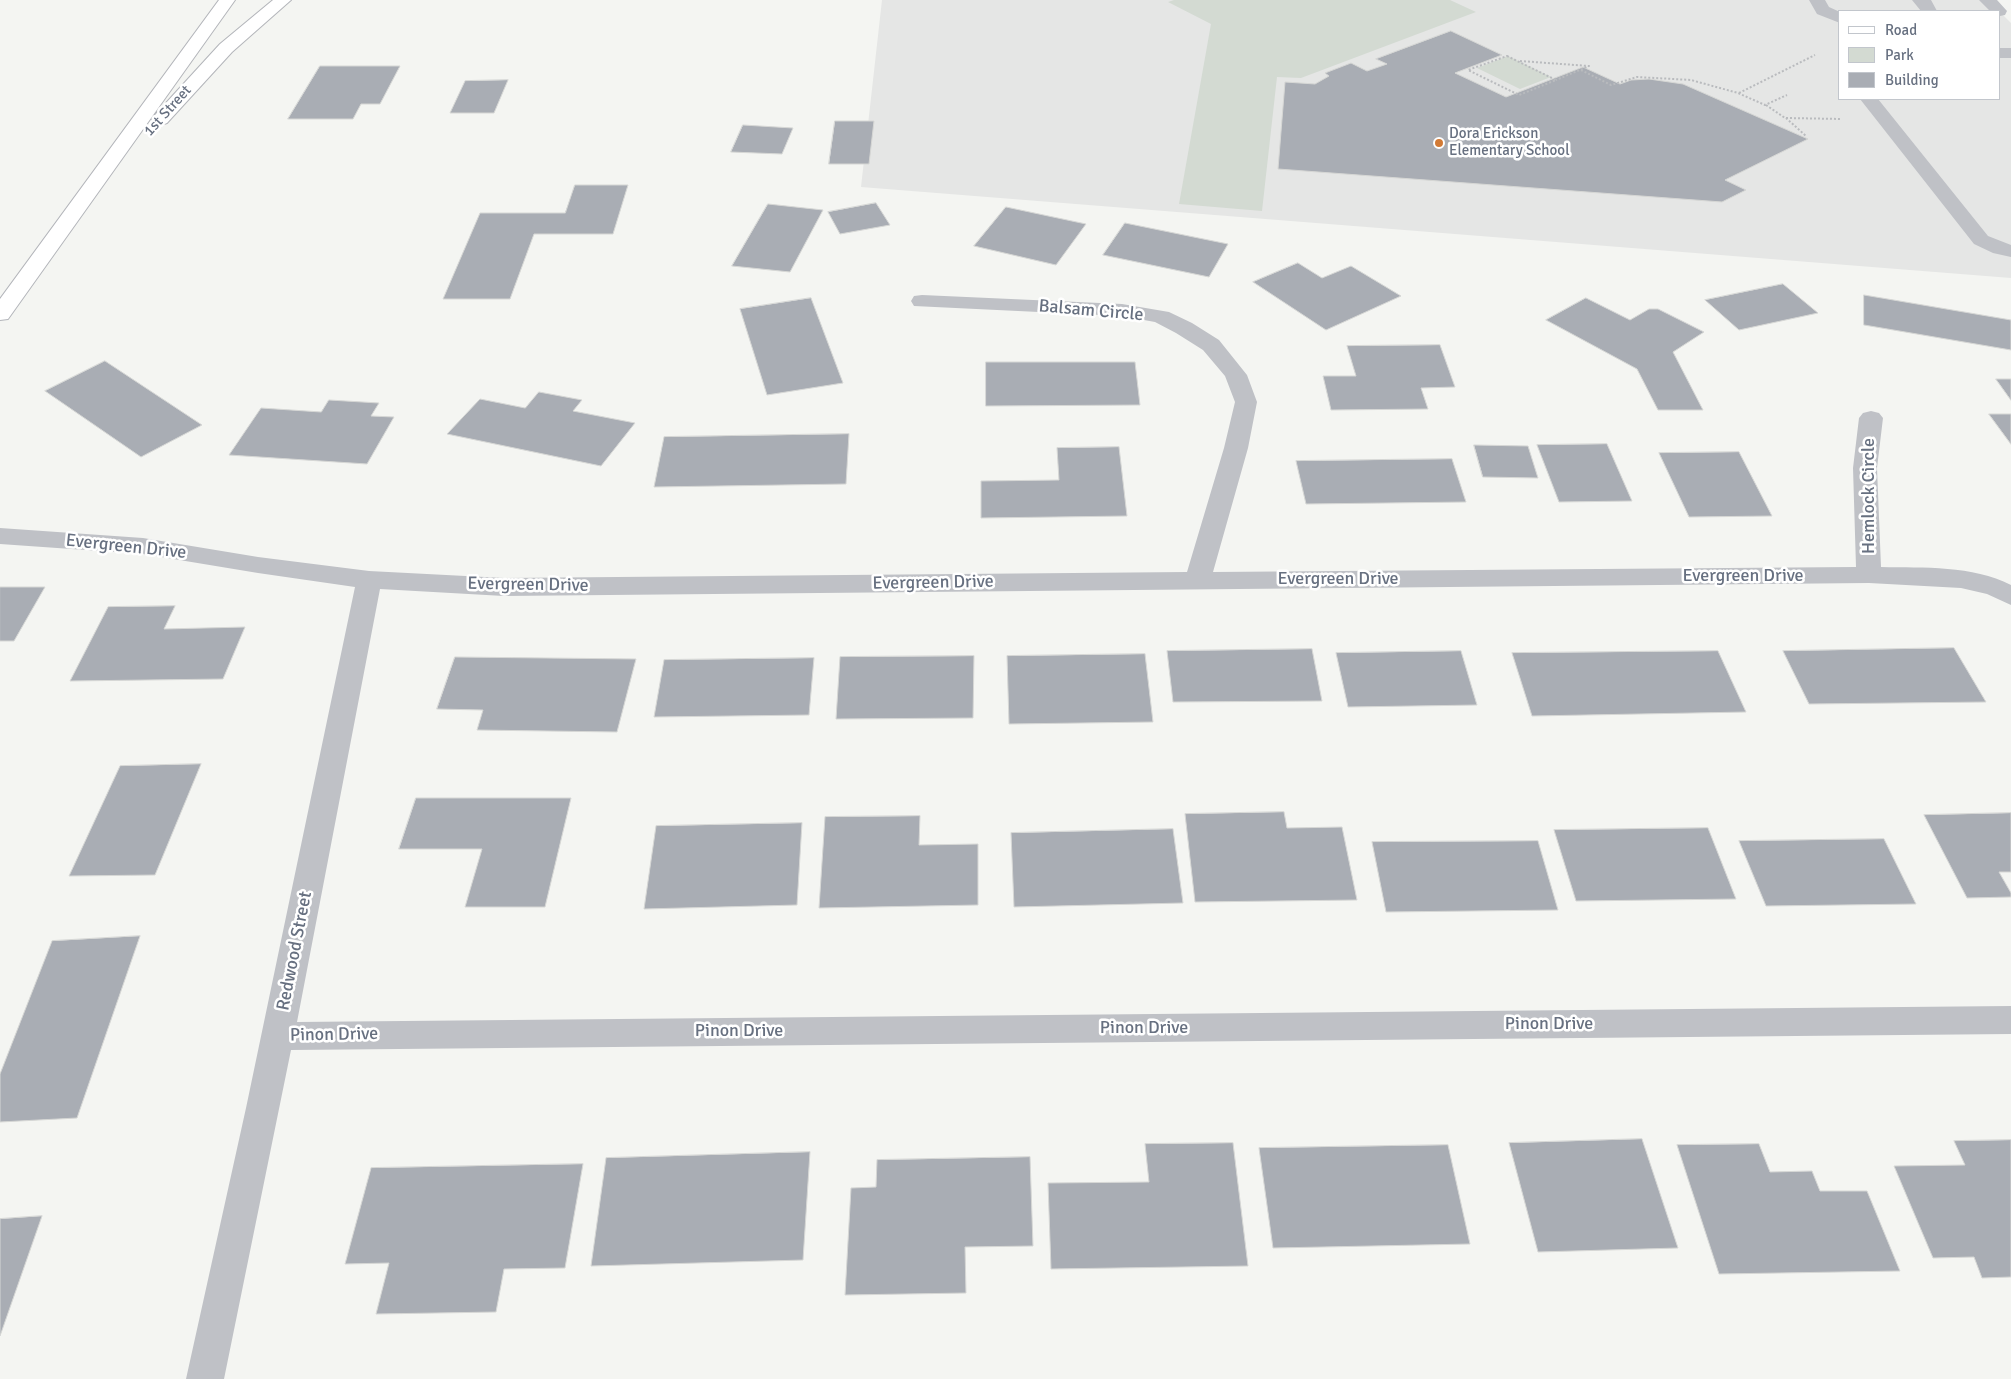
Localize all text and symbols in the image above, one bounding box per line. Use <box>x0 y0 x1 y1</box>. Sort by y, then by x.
legend <box>1838 10 2001 100</box>
text: Road <box>1885 21 1917 39</box>
text: Park <box>1885 46 1914 64</box>
text: Building <box>1885 71 1939 89</box>
street label: 1st Street <box>140 82 196 140</box>
place label: Dora Erickson Elementary School <box>1449 125 1570 160</box>
marker: Dora Erickson Elementary School <box>1433 137 1445 149</box>
street label: Balsam Circle <box>1038 296 1144 326</box>
street label: Hemlock Circle <box>1858 438 1880 554</box>
street label: Evergreen Drive <box>65 530 187 564</box>
street label: Evergreen Drive <box>1682 565 1804 587</box>
street label: Evergreen Drive <box>1277 568 1399 590</box>
street label: Evergreen Drive <box>872 571 994 595</box>
street label: Evergreen Drive <box>467 573 589 597</box>
street label: Redwood Street <box>273 890 317 1012</box>
street label: Pinon Drive <box>1505 1013 1593 1035</box>
street label: Pinon Drive <box>1100 1017 1188 1039</box>
street label: Pinon Drive <box>695 1020 783 1042</box>
street label: Pinon Drive <box>290 1023 378 1047</box>

